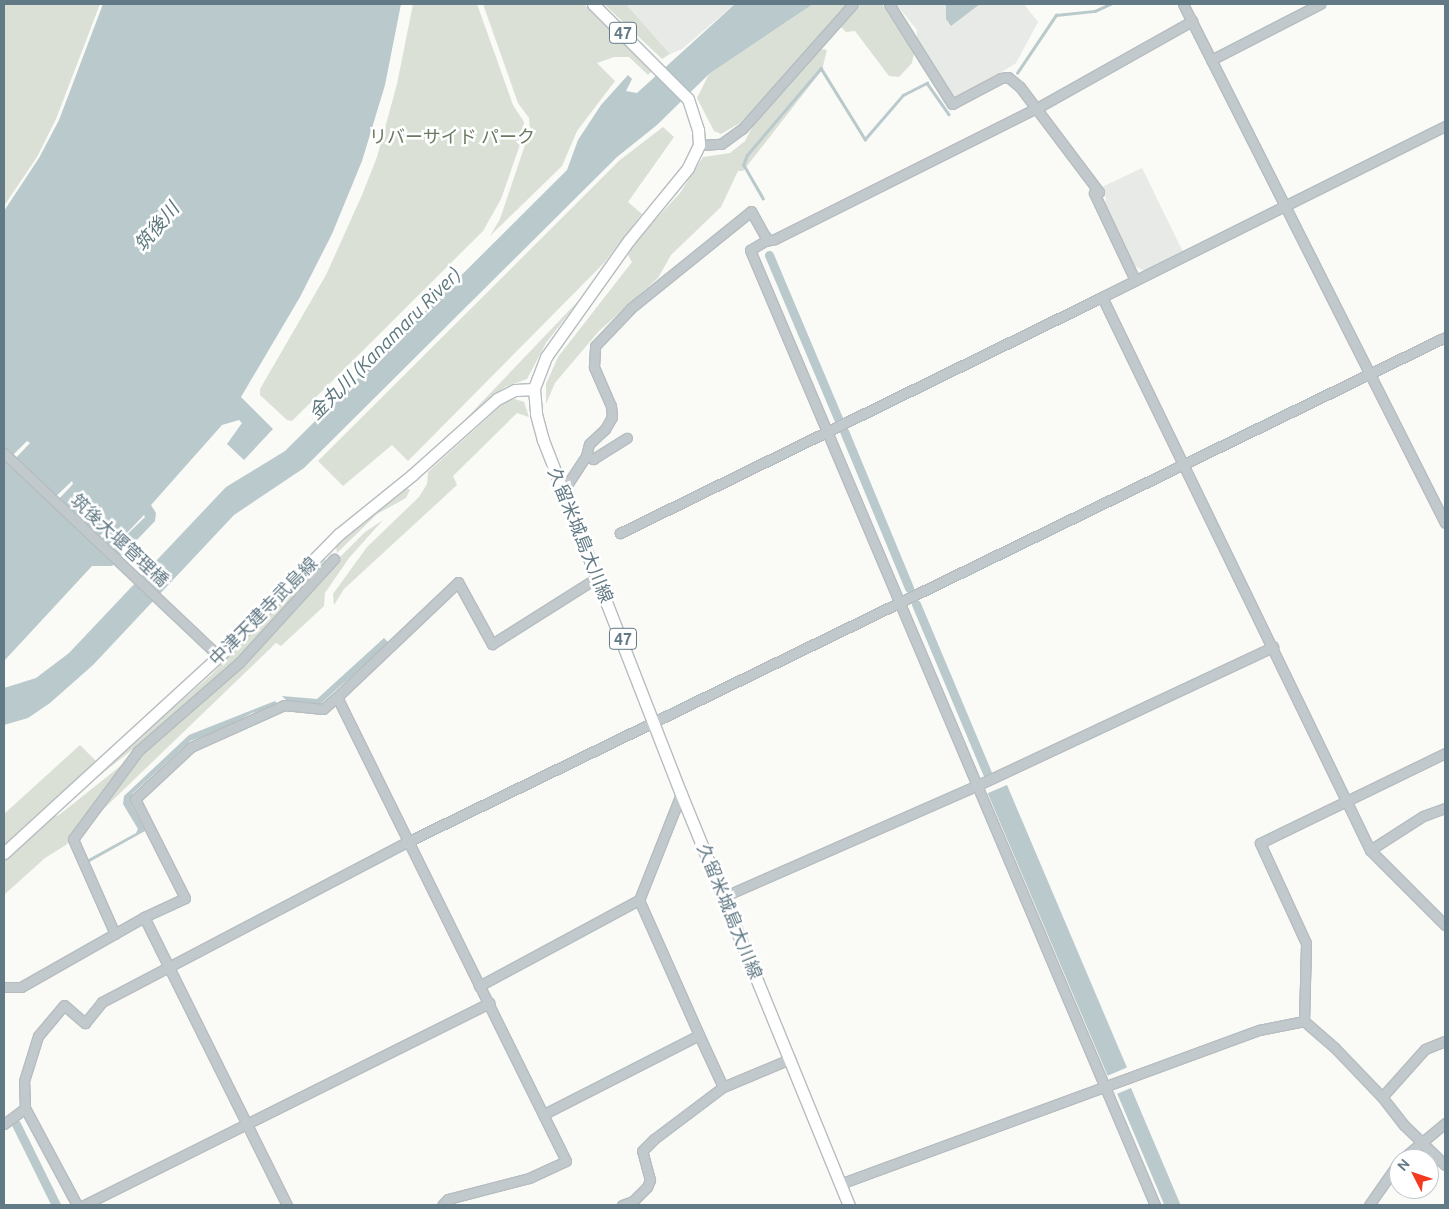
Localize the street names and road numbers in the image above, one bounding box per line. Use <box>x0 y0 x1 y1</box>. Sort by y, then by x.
road number: 47 <box>608 19 638 46</box>
street label: 久留米城島大川線 <box>544 464 618 606</box>
street label: 筑後大堰管理橋 <box>67 489 173 591</box>
street label: 中津天建寺武島線 <box>204 552 322 670</box>
road number: 47 <box>608 626 638 652</box>
street label: 久留米城島大川線 <box>693 840 767 982</box>

